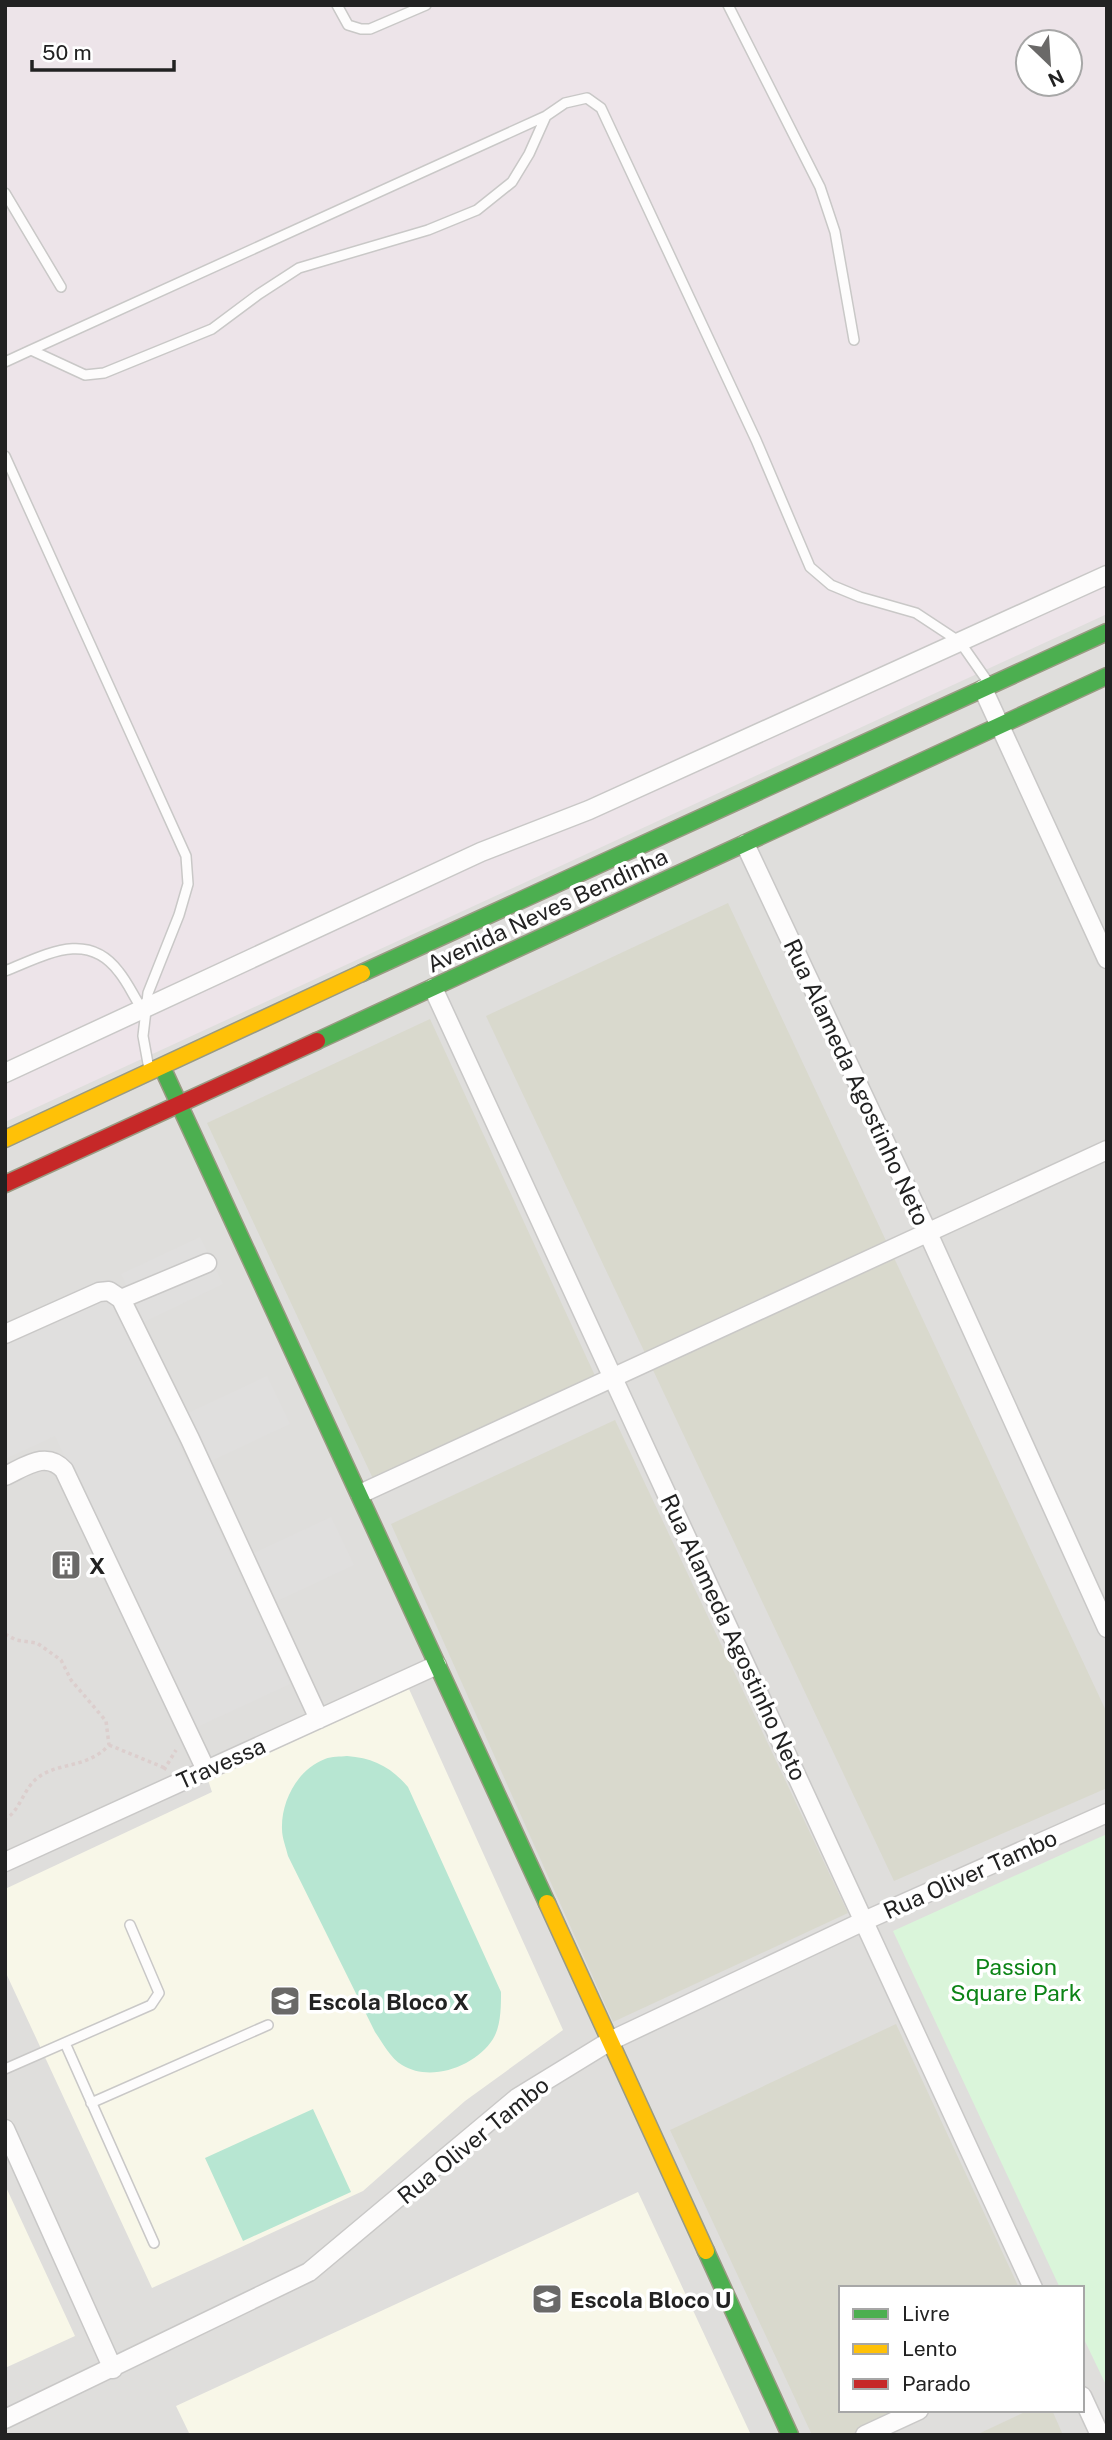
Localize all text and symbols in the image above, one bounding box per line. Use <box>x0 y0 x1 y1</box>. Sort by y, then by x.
scale bar <box>32 28 173 72</box>
north arrow <box>1014 28 1084 98</box>
text: 50 m <box>42 40 92 65</box>
text: N <box>1045 65 1068 92</box>
street label: Avenida Neves Bendinha <box>422 842 672 978</box>
street label: Rua Alameda Agostinho Neto <box>779 934 935 1230</box>
street label: Rua Alameda Agostinho Neto <box>656 1489 812 1785</box>
building icon: X <box>49 1548 83 1582</box>
place label: X <box>89 1552 106 1579</box>
street label: Travessa <box>173 1732 269 1794</box>
street label: Rua Oliver Tambo <box>879 1824 1061 1924</box>
park label: Passion Square Park <box>950 1953 1082 2006</box>
school or university icon: Escola Bloco X <box>268 1984 302 2018</box>
place label: Escola Bloco X <box>308 1988 469 2015</box>
street label: Rua Oliver Tambo <box>392 2071 554 2209</box>
school or university icon: Escola Bloco U <box>530 2282 564 2316</box>
place label: Escola Bloco U <box>570 2286 731 2313</box>
legend <box>839 2286 1084 2412</box>
text: Livre <box>902 2301 950 2326</box>
text: Lento <box>902 2336 957 2361</box>
text: Parado <box>902 2371 971 2396</box>

